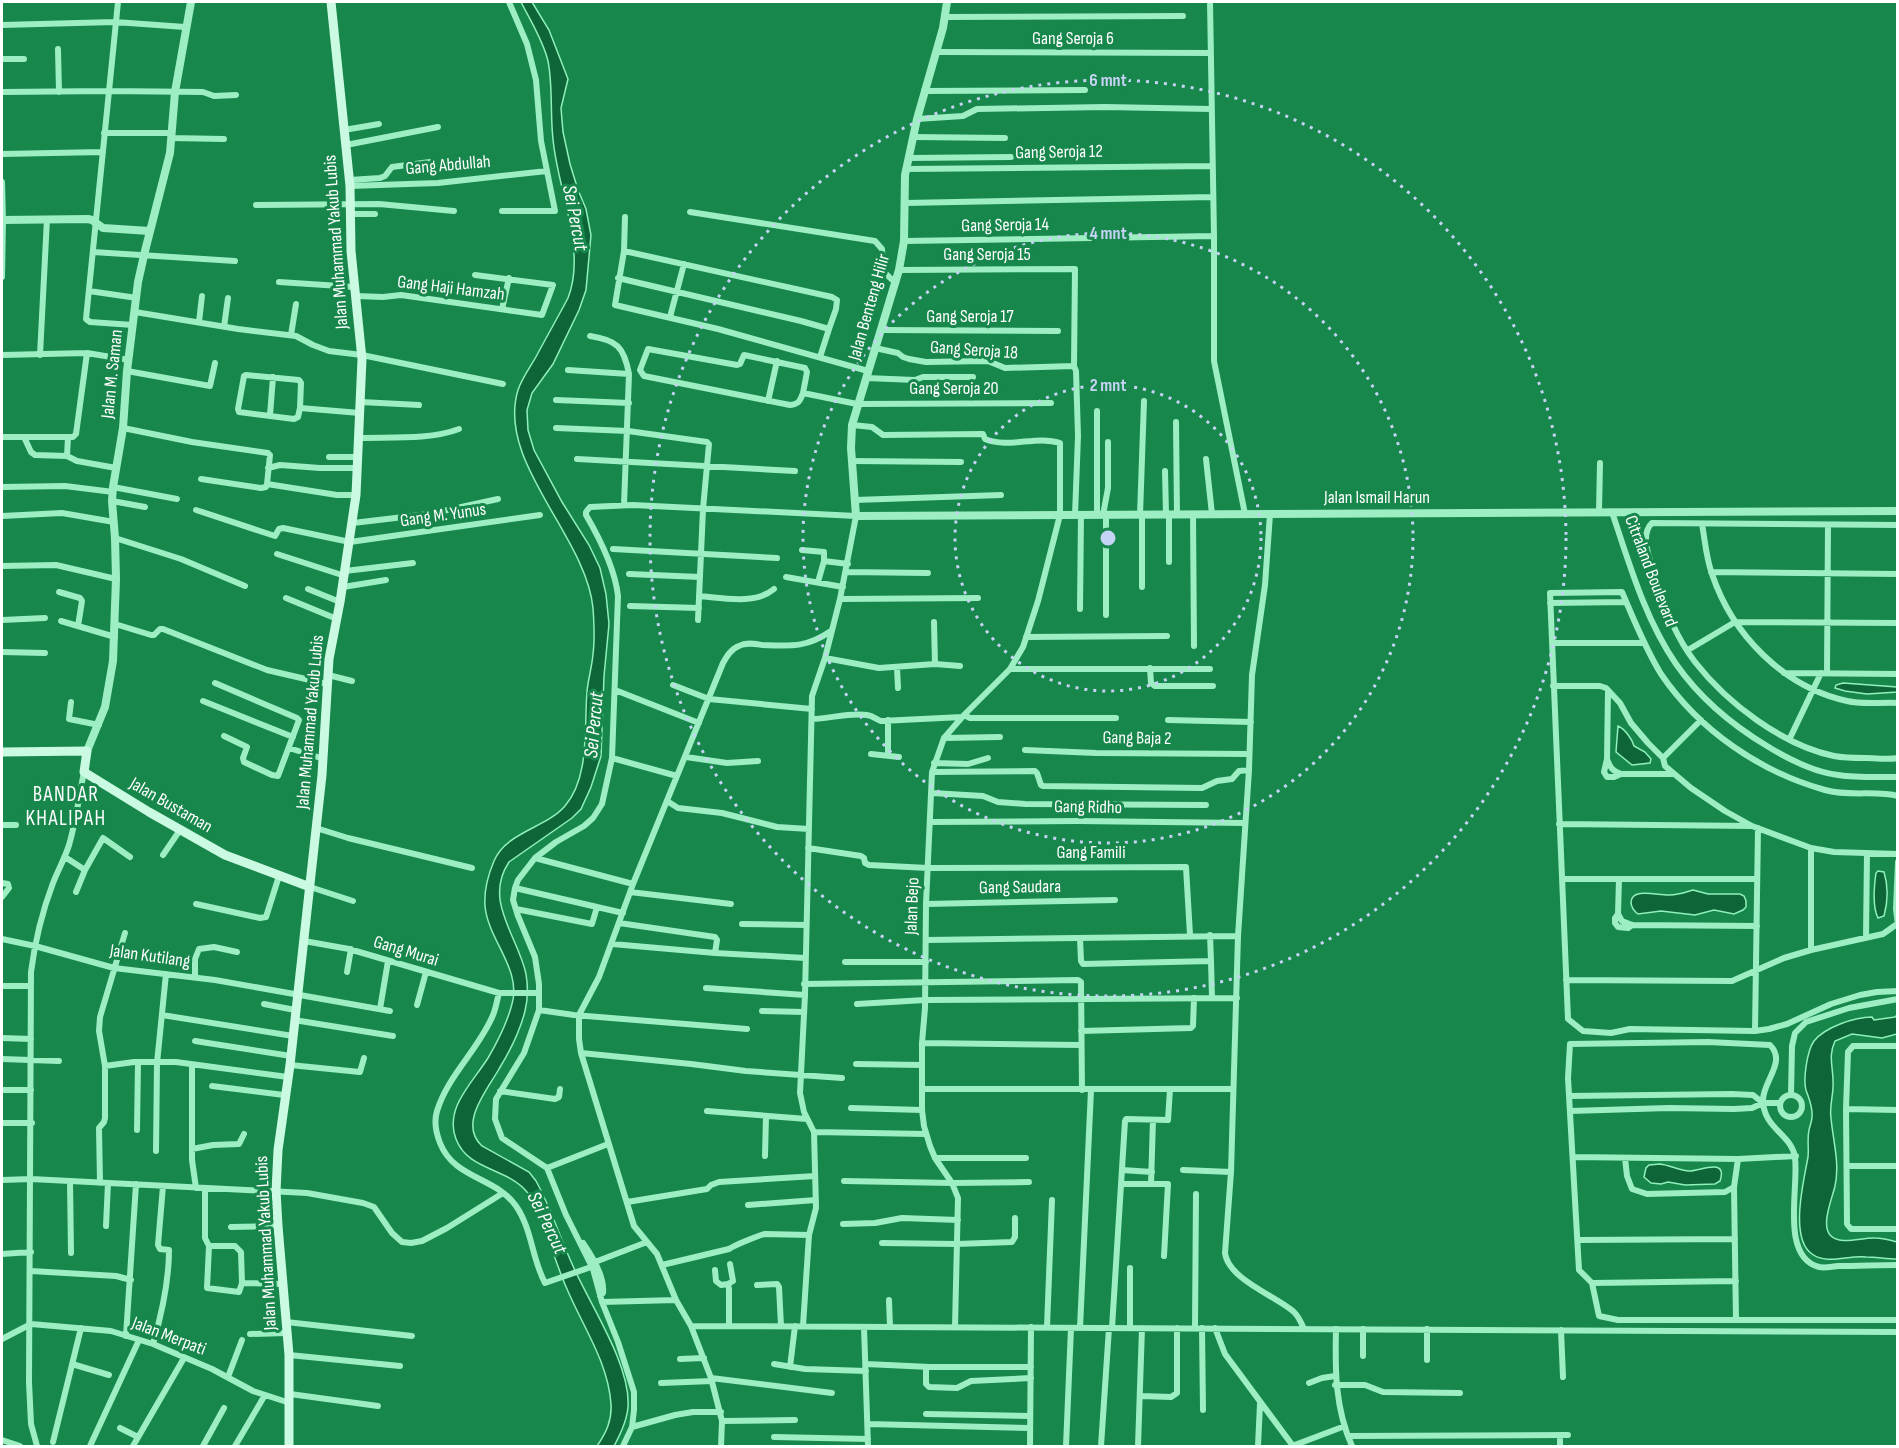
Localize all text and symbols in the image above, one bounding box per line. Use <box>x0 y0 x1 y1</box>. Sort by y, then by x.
street label: Gang Seroja 6 <box>1032 28 1114 49</box>
text: 6 mnt <box>1089 70 1127 91</box>
street label: Gang Seroja 12 <box>1015 141 1103 163</box>
street label: Gang Abdullah <box>405 151 491 179</box>
street label: Jalan Muhammad Yakub Lubis <box>319 154 353 331</box>
water label: Sei Percut <box>557 183 593 254</box>
street label: Gang Seroja 14 <box>961 214 1049 236</box>
text: 4 mnt <box>1089 223 1127 244</box>
street label: Gang Seroja 15 <box>943 244 1031 265</box>
street label: Jalan Benteng Hilir <box>844 251 894 364</box>
street label: Gang Haji Hamzah <box>396 271 506 305</box>
street label: Gang Seroja 17 <box>926 306 1014 327</box>
street label: Jalan M. Saman <box>97 329 127 420</box>
street label: Gang Seroja 18 <box>929 336 1019 364</box>
text: 2 mnt <box>1090 375 1126 396</box>
street label: Gang Seroja 20 <box>909 378 999 399</box>
street label: Jalan Ismail Harun <box>1323 487 1430 508</box>
street label: Gang M. Yunus <box>399 499 487 531</box>
street label: Citraland Boulevard <box>1620 513 1682 629</box>
centre of rings <box>1098 528 1118 548</box>
street label: Jalan Muhammad Yakub Lubis <box>292 634 328 811</box>
water label: Sei Percut <box>579 690 609 759</box>
street label: Gang Baja 2 <box>1102 727 1172 749</box>
street label: Jalan Bustaman <box>125 772 216 837</box>
district label: BANDAR KHALIPAH <box>25 782 107 831</box>
street label: Gang Ridho <box>1054 796 1122 818</box>
street label: Gang Famili <box>1057 842 1125 863</box>
street label: Gang Saudara <box>979 876 1061 898</box>
street label: Jalan Bejo <box>900 877 923 936</box>
street label: Gang Murai <box>371 931 441 971</box>
street label: Jalan Kutilang <box>107 940 192 972</box>
street label: Jalan Muhammad Yakub Lubis <box>251 1155 281 1332</box>
water label: Sei Percut <box>522 1188 573 1259</box>
street label: Jalan Merpati <box>128 1312 209 1360</box>

